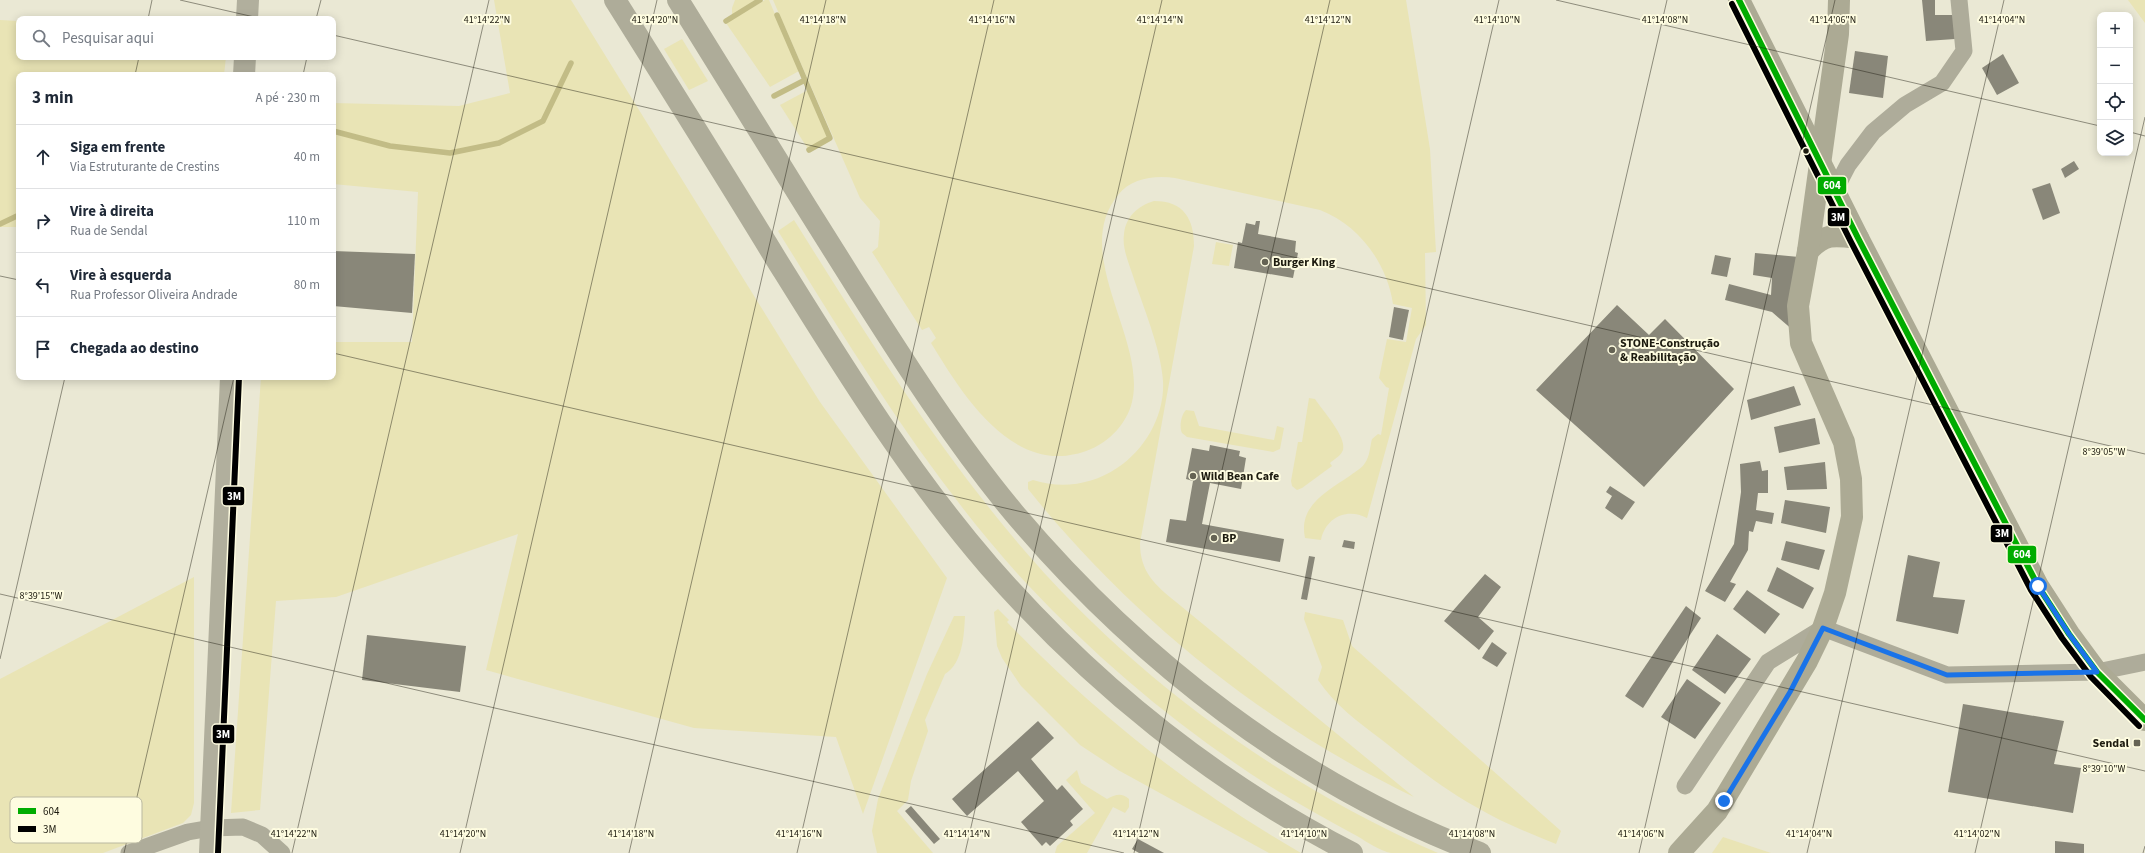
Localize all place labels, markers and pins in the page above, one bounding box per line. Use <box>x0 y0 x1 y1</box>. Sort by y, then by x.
unlabelled marker <box>1801 146 1811 156</box>
place label: Burger King <box>1273 254 1336 271</box>
marker: Burger King <box>1260 257 1270 267</box>
place label: STONE-Construção & Reabilitação <box>1620 335 1720 366</box>
marker: STONE-Construção & Reabilitação <box>1607 345 1617 355</box>
place label: Wild Bean Cafe <box>1201 468 1279 485</box>
marker: Wild Bean Cafe <box>1188 471 1198 481</box>
place label: BP <box>1222 530 1236 547</box>
marker: BP <box>1209 533 1219 543</box>
place label: Sendal <box>2093 735 2130 752</box>
marker: Sendal <box>2132 738 2142 748</box>

